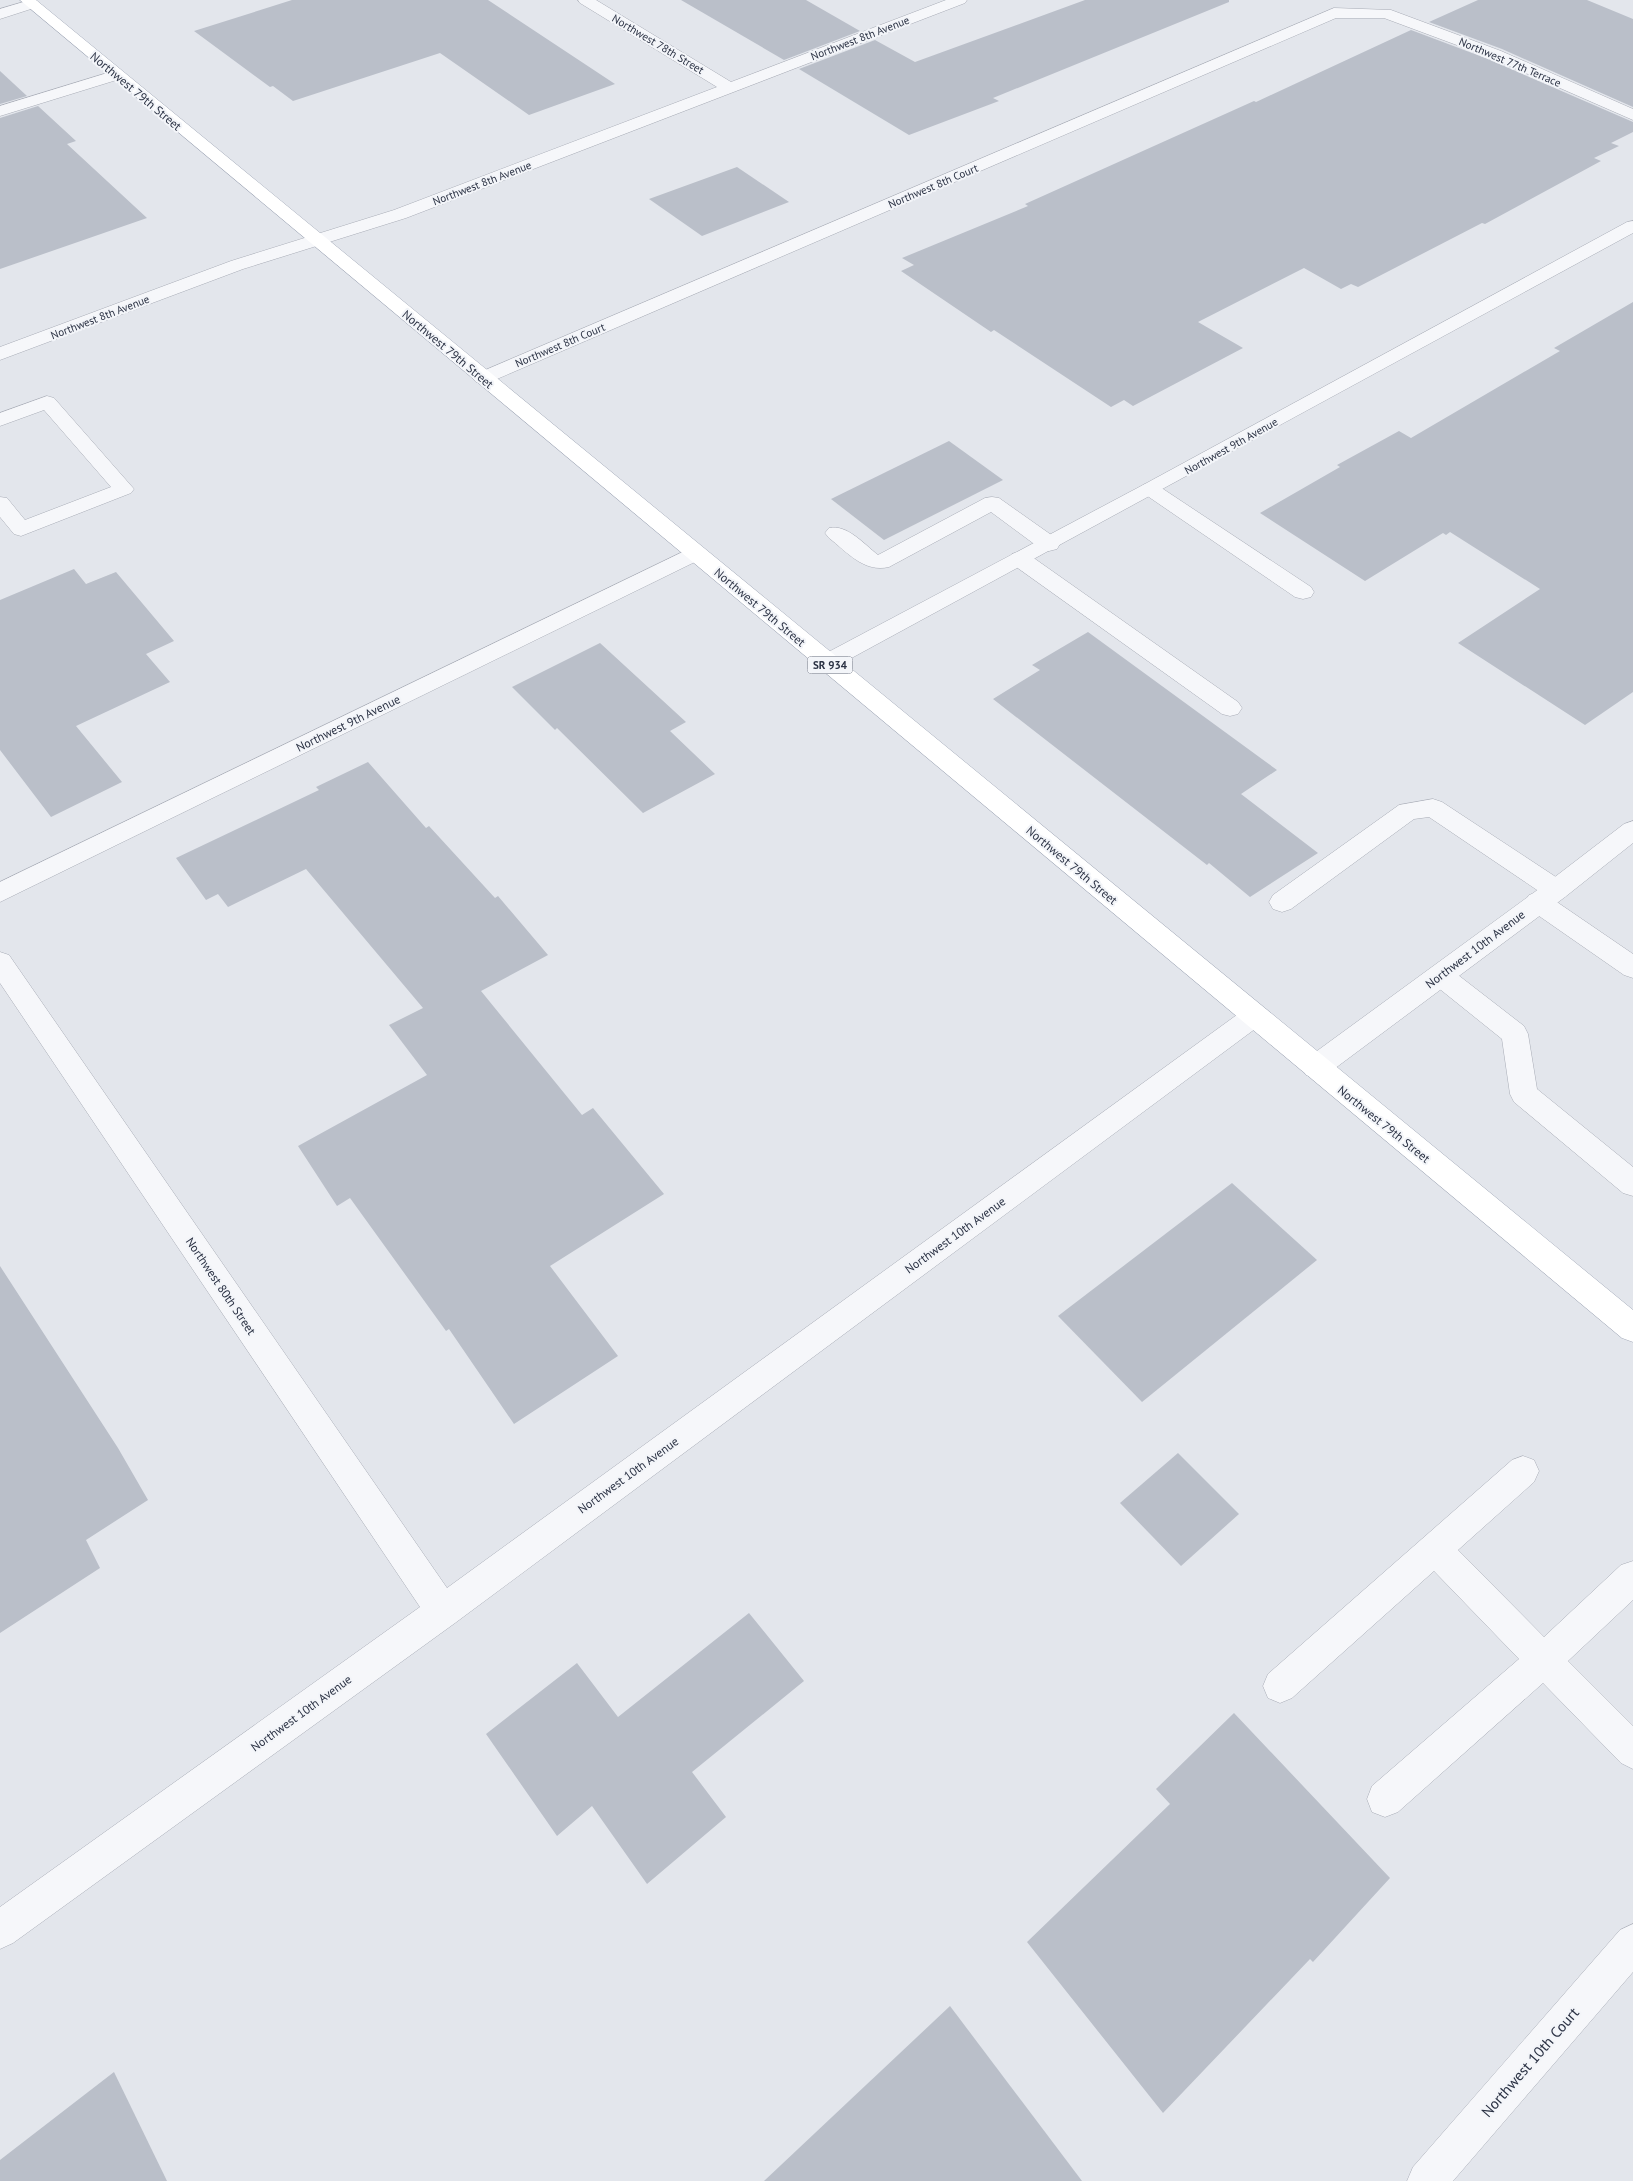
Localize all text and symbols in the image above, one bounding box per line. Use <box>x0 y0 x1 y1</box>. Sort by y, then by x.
street label: Northwest 78th Street <box>610 11 707 77</box>
street label: Northwest 8th Avenue <box>809 13 912 63</box>
street label: Northwest 77th Terrace <box>1457 34 1564 90</box>
street label: Northwest 79th Street <box>87 49 185 133</box>
street label: Northwest 8th Avenue <box>431 158 534 208</box>
street label: Northwest 8th Court <box>886 161 980 211</box>
street label: Northwest 8th Avenue <box>49 292 152 342</box>
street label: Northwest 79th Street <box>399 307 497 391</box>
street label: Northwest 8th Court <box>513 320 607 370</box>
street label: Northwest 9th Avenue <box>1182 414 1281 477</box>
street label: Northwest 79th Street <box>711 565 809 649</box>
road number: SR 934 <box>808 656 852 674</box>
street label: Northwest 9th Avenue <box>293 691 403 755</box>
street label: Northwest 79th Street <box>1023 823 1121 907</box>
street label: Northwest 10th Avenue <box>1422 907 1528 991</box>
street label: Northwest 79th Street <box>1335 1082 1433 1166</box>
street label: Northwest 10th Avenue <box>902 1193 1008 1277</box>
street label: Northwest 80th Street <box>183 1234 259 1338</box>
street label: Northwest 10th Avenue <box>575 1433 681 1517</box>
street label: Northwest 10th Avenue <box>248 1671 354 1755</box>
street label: Northwest 10th Court <box>1477 2003 1583 2121</box>

